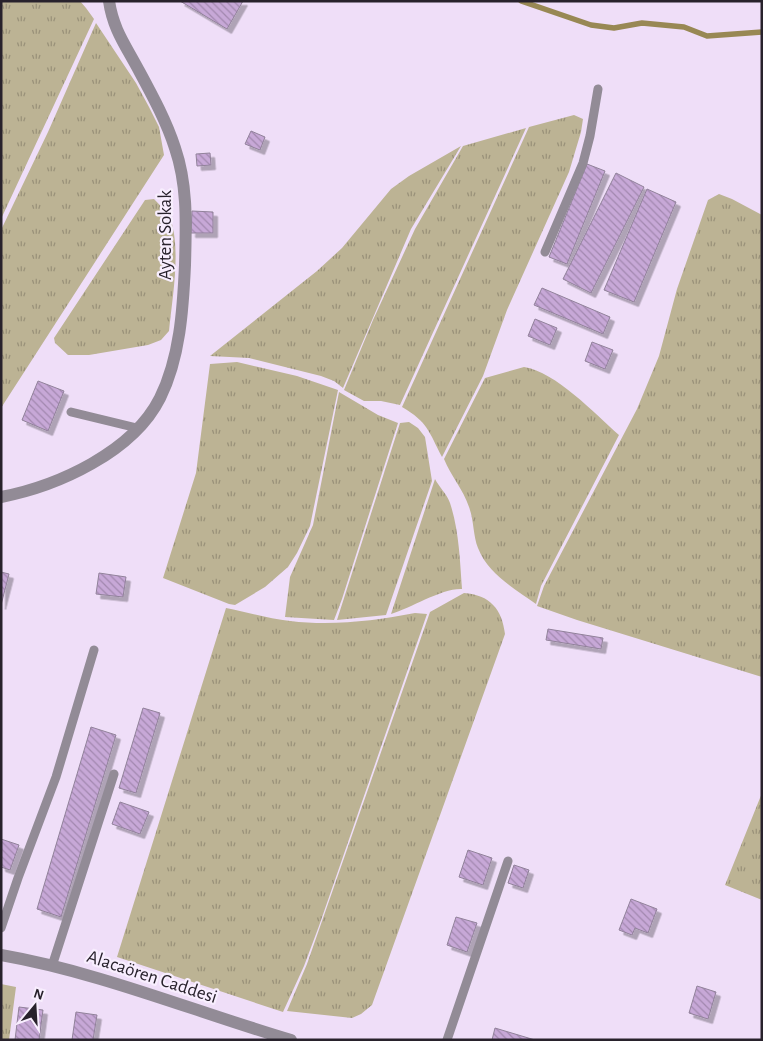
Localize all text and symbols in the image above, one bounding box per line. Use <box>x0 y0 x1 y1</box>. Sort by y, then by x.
street label: Ayten Sokak <box>156 190 175 280</box>
street label: Alacaören Caddesi <box>84 947 220 1007</box>
north arrow <box>10 981 60 1031</box>
text: N <box>32 986 46 1003</box>

